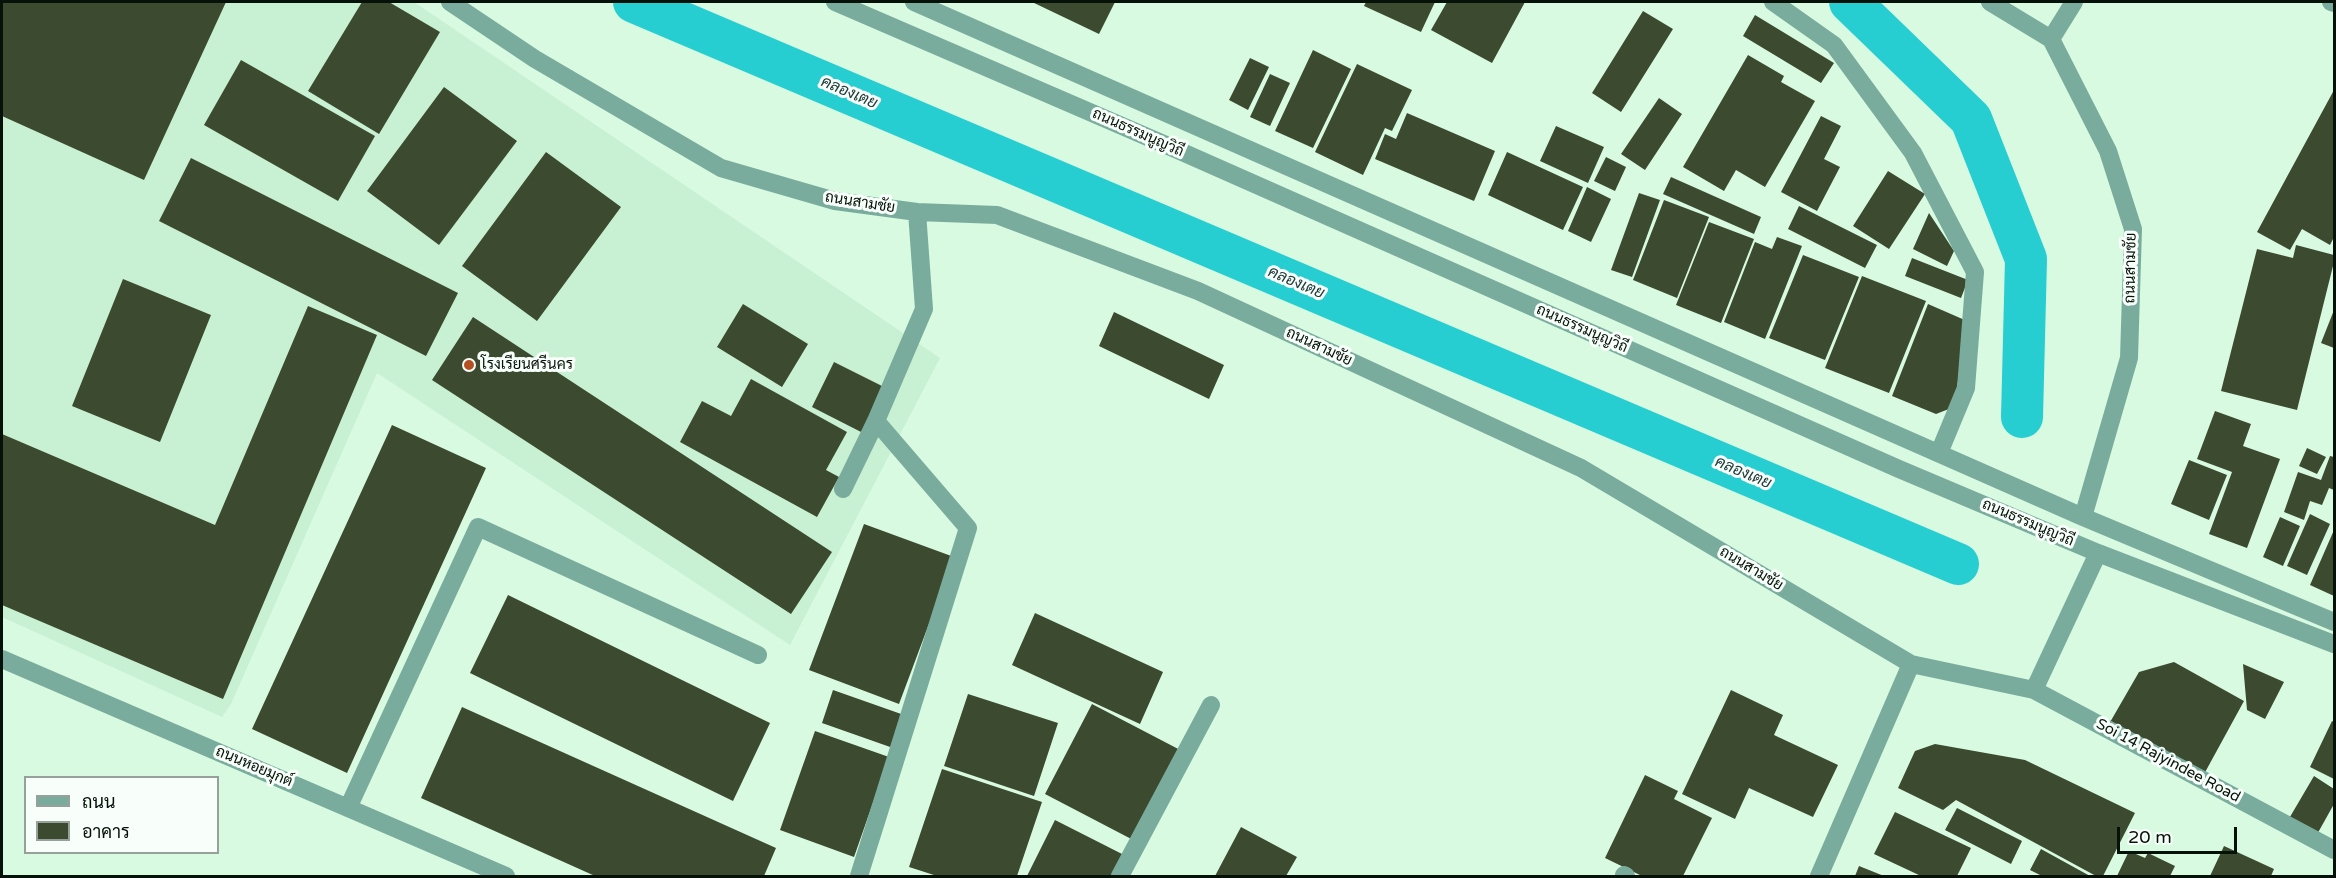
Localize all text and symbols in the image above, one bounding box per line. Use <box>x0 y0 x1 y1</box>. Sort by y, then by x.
water label: คลองเตย <box>818 73 880 113</box>
street label: ถนนธรรมนูญวิถี <box>1090 105 1186 161</box>
street label: ถนนสามชัย <box>824 189 896 217</box>
street label: ถนนสามชัย <box>2121 233 2141 303</box>
water label: คลองเตย <box>1265 263 1327 303</box>
street label: ถนนธรรมนูญวิถี <box>1534 301 1630 357</box>
street label: ถนนสามชัย <box>1283 324 1355 370</box>
place label: โรงเรียนศรีนคร <box>481 356 573 374</box>
marker: โรงเรียนศรีนคร <box>462 358 476 372</box>
water label: คลองเตย <box>1712 453 1774 493</box>
street label: ถนนธรรมนูญวิถี <box>1979 496 2077 550</box>
street label: ถนนสามชัย <box>1716 543 1786 595</box>
street label: Soi 14 Rajyindee Road <box>2093 715 2243 807</box>
street label: ถนนหอยมุกต์ <box>213 743 295 791</box>
legend <box>24 776 219 854</box>
text: ถนน <box>82 791 115 813</box>
scale bar <box>2120 815 2240 853</box>
text: อาคาร <box>82 821 130 843</box>
text: 20 m <box>2128 826 2172 848</box>

